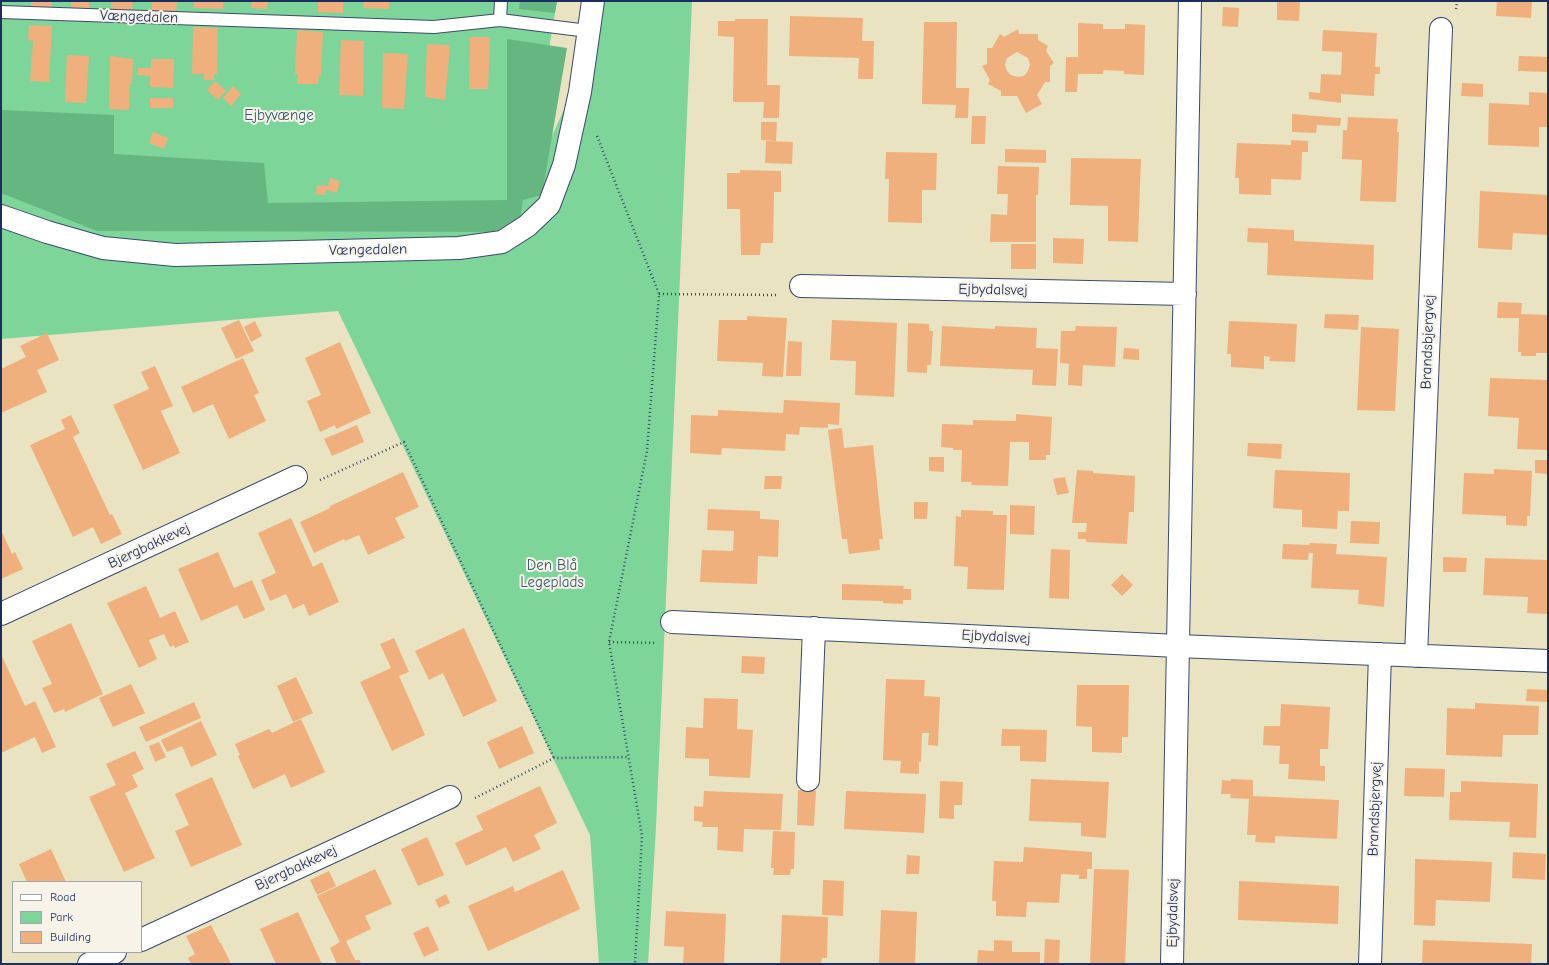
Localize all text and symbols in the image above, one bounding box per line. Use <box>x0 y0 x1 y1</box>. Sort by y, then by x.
street label: Vængedalen <box>100 7 178 27</box>
park label: Ejbyvænge <box>244 107 314 125</box>
street label: Vængedalen <box>329 240 407 260</box>
street label: Ejbydalsvej <box>958 280 1028 300</box>
street label: Brandsbjergvej <box>1417 294 1439 390</box>
street label: Bjergbakkevej <box>105 519 193 573</box>
park label: Den Blå Legeplads <box>520 557 584 592</box>
street label: Ejbydalsvej <box>961 626 1031 648</box>
street label: Brandsbjergvej <box>1364 761 1386 857</box>
street label: Bjergbakkevej <box>252 841 340 895</box>
street label: Ejbydalsvej <box>1163 878 1183 948</box>
legend <box>12 881 142 953</box>
text: Road <box>50 890 76 904</box>
text: Park <box>50 910 73 924</box>
text: Building <box>50 930 91 944</box>

